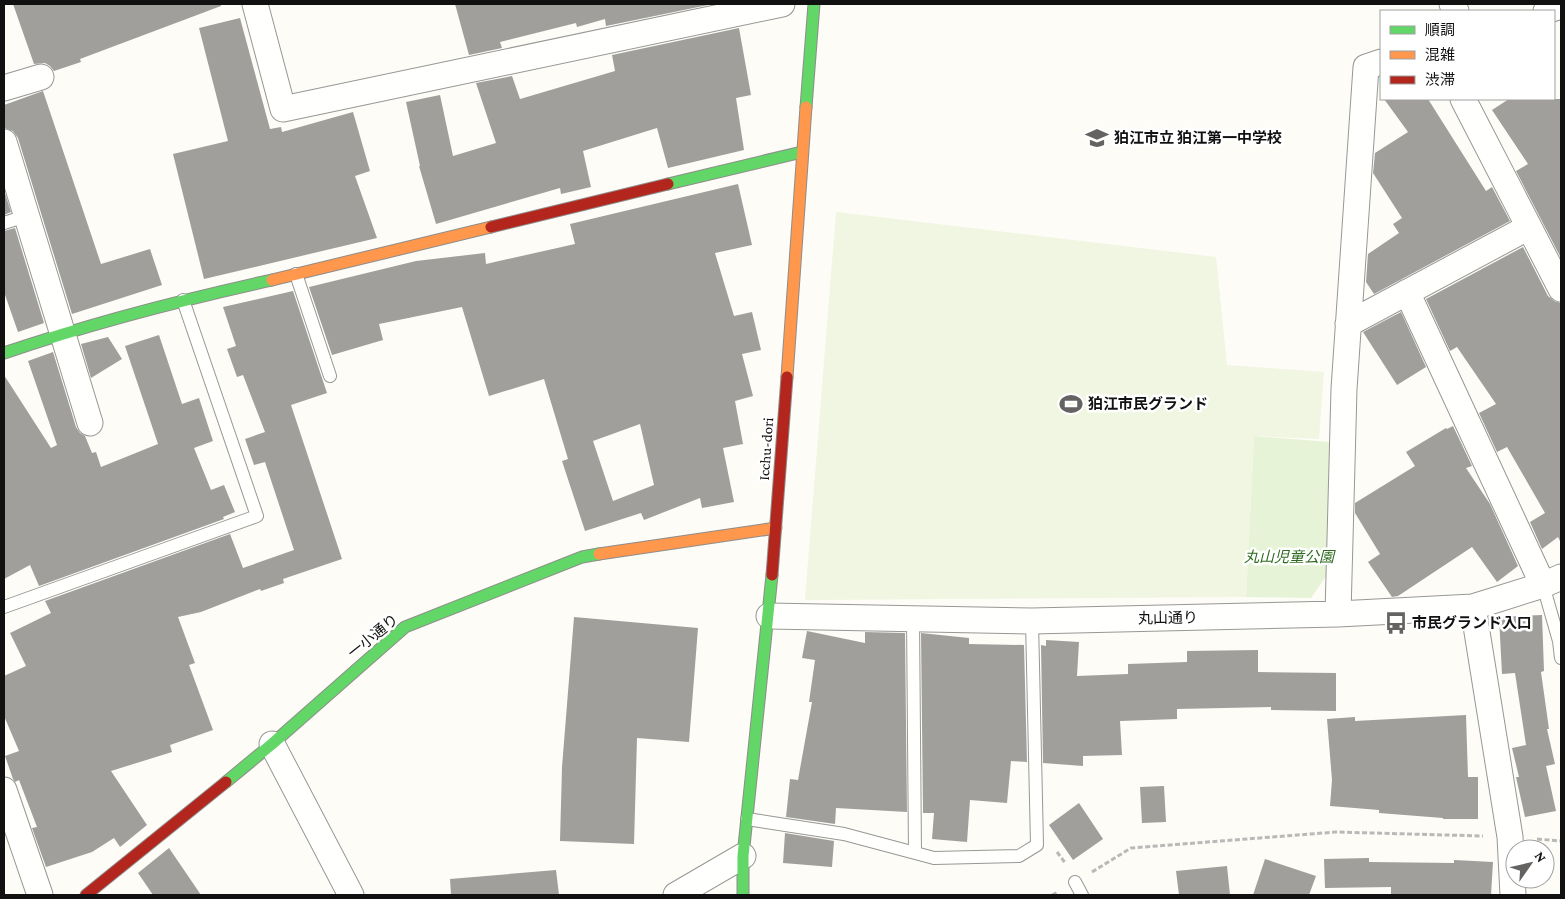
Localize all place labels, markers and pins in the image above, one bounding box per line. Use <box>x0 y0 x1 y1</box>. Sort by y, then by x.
school or university icon: 狛江市立 狛江第一中学校 <box>1084 125 1110 151</box>
place label: 狛江市立 狛江第一中学校 <box>1114 130 1282 146</box>
sports icon: 狛江市民グランド <box>1058 391 1084 417</box>
place label: 狛江市民グランド <box>1088 396 1208 412</box>
bus stop icon: 市民グランド入口 <box>1383 610 1409 636</box>
place label: 市民グランド入口 <box>1412 615 1532 631</box>

